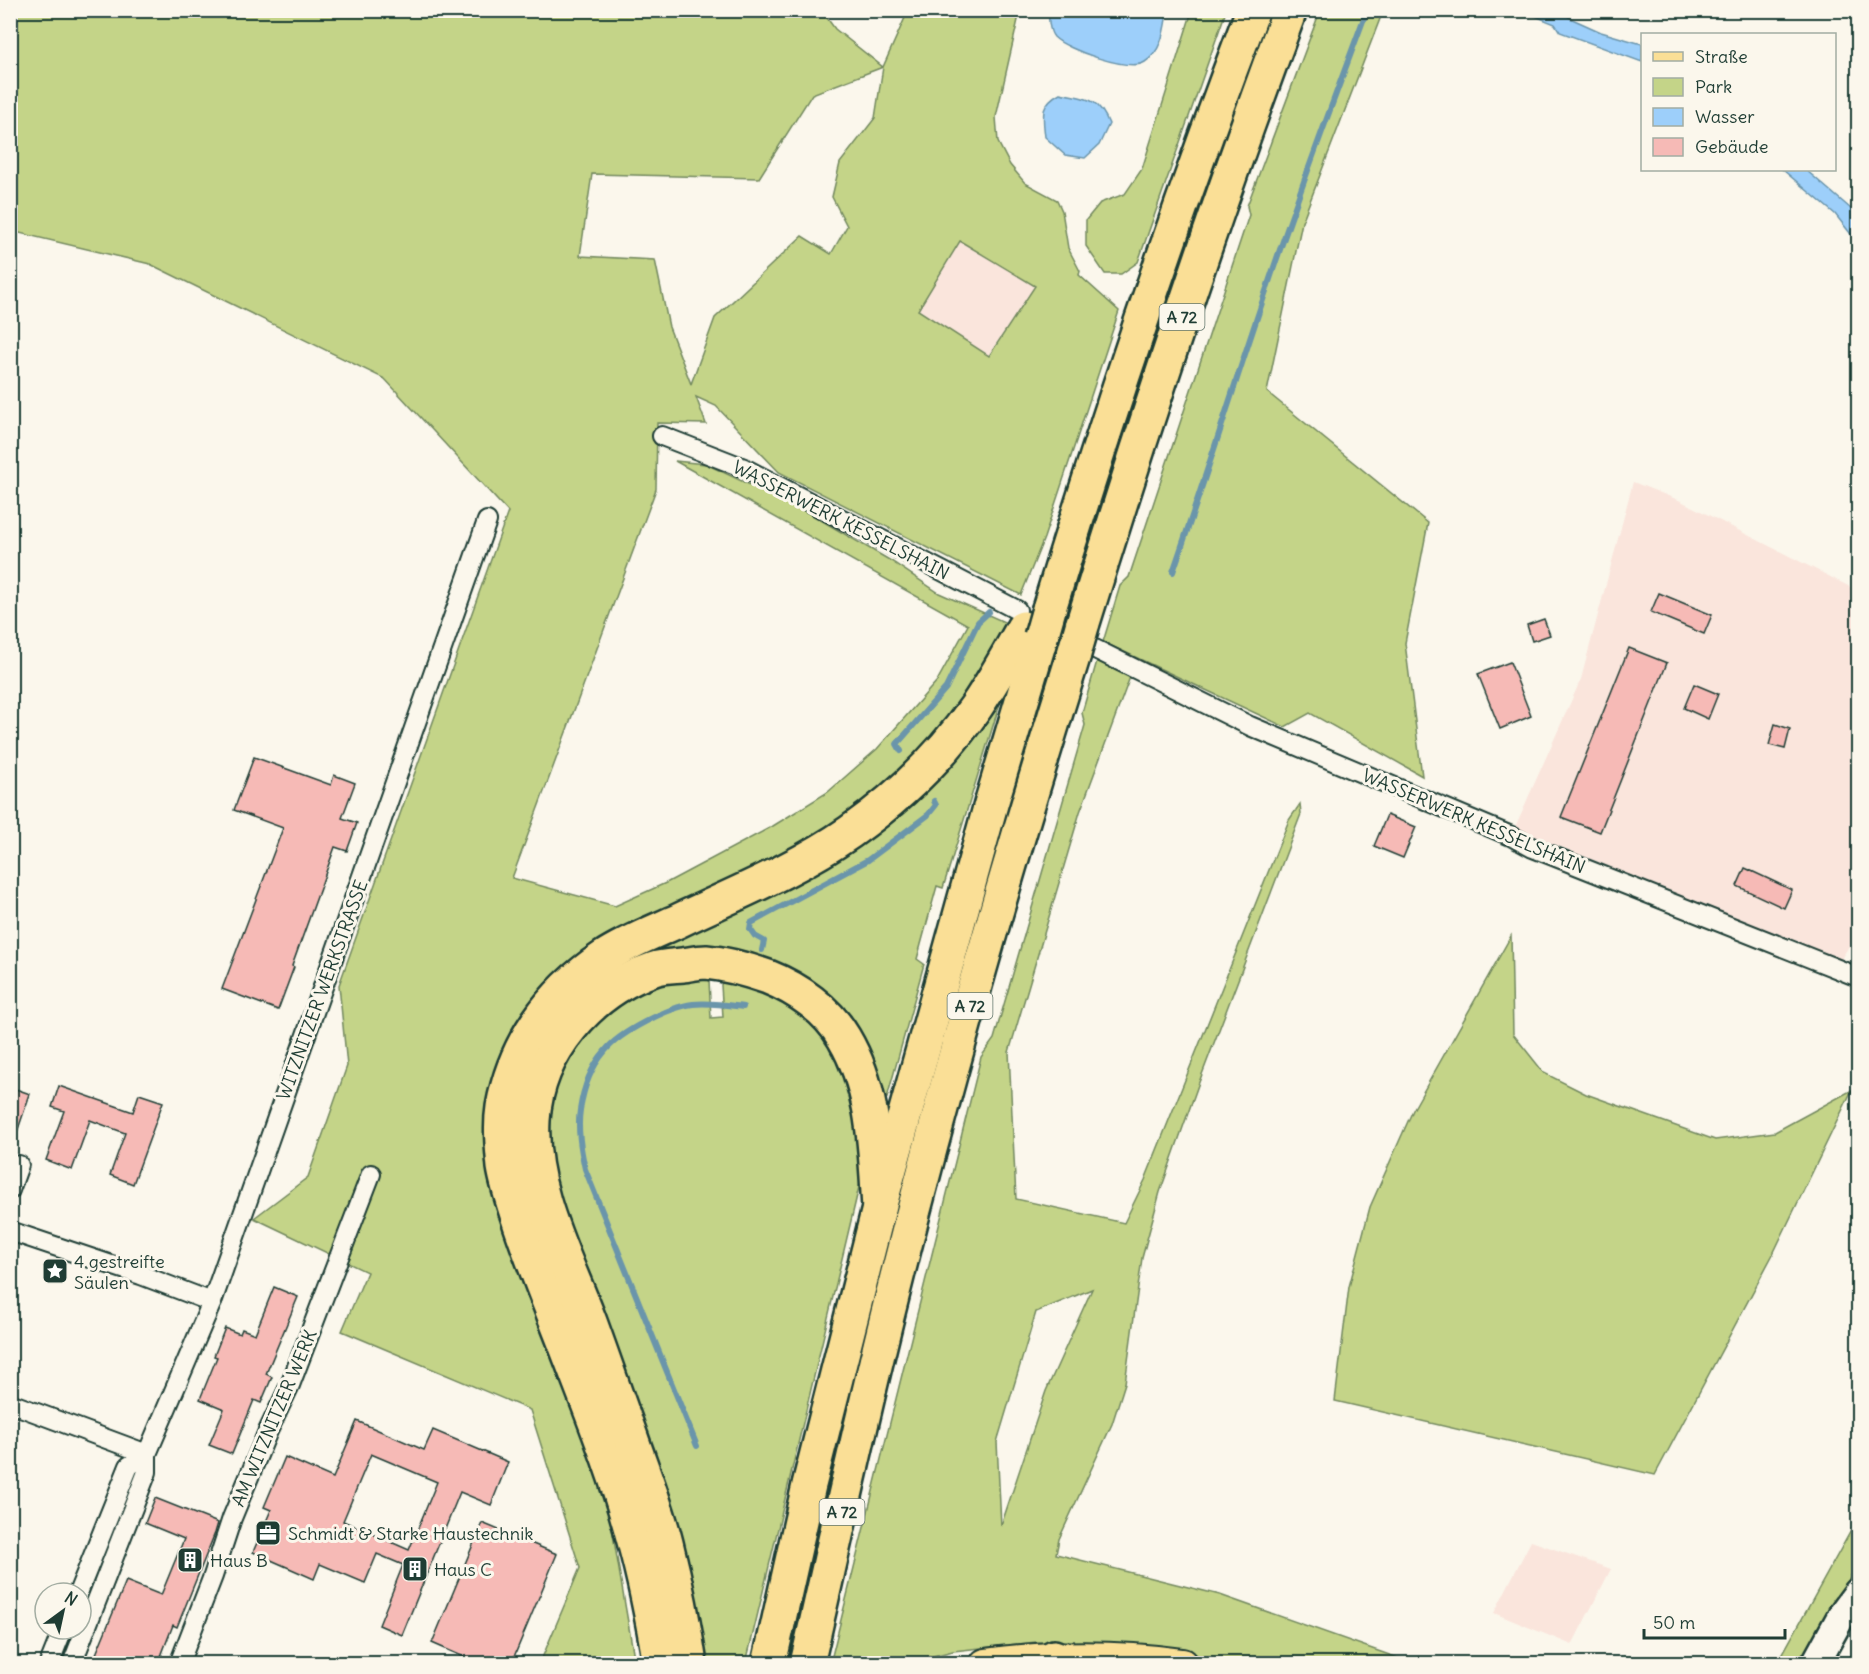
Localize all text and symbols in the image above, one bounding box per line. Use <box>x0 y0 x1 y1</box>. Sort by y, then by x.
legend <box>1641 33 1836 171</box>
text: Straße <box>1695 45 1748 68</box>
text: Park <box>1695 75 1732 98</box>
text: Wasser <box>1695 105 1755 128</box>
text: Gebäude <box>1695 135 1768 158</box>
road number: A 72 <box>1160 304 1204 330</box>
street label: WASSERWERK KESSELSHAIN <box>729 455 953 585</box>
street label: WASSERWERK KESSELSHAIN <box>1359 764 1589 878</box>
street label: WITZNITZER WERKSTRASSE <box>271 877 373 1103</box>
road number: A 72 <box>948 993 992 1019</box>
place label: 4 gestreifte Säulen <box>74 1250 165 1294</box>
place icon: 4 gestreifte Säulen <box>40 1256 70 1286</box>
street label: AM WITZNITZER WERK <box>226 1326 322 1510</box>
road number: A 72 <box>820 1499 864 1525</box>
office icon: Schmidt & Starke Haustechnik <box>253 1518 283 1548</box>
place label: Schmidt & Starke Haustechnik <box>288 1522 533 1545</box>
building icon: Haus B <box>175 1545 205 1575</box>
place label: Haus B <box>210 1549 268 1572</box>
building icon: Haus C <box>400 1554 430 1584</box>
place label: Haus C <box>434 1558 492 1581</box>
north arrow <box>33 1581 93 1641</box>
text: N <box>61 1587 81 1610</box>
scale bar <box>1644 1602 1785 1640</box>
text: 50 m <box>1653 1611 1695 1634</box>

